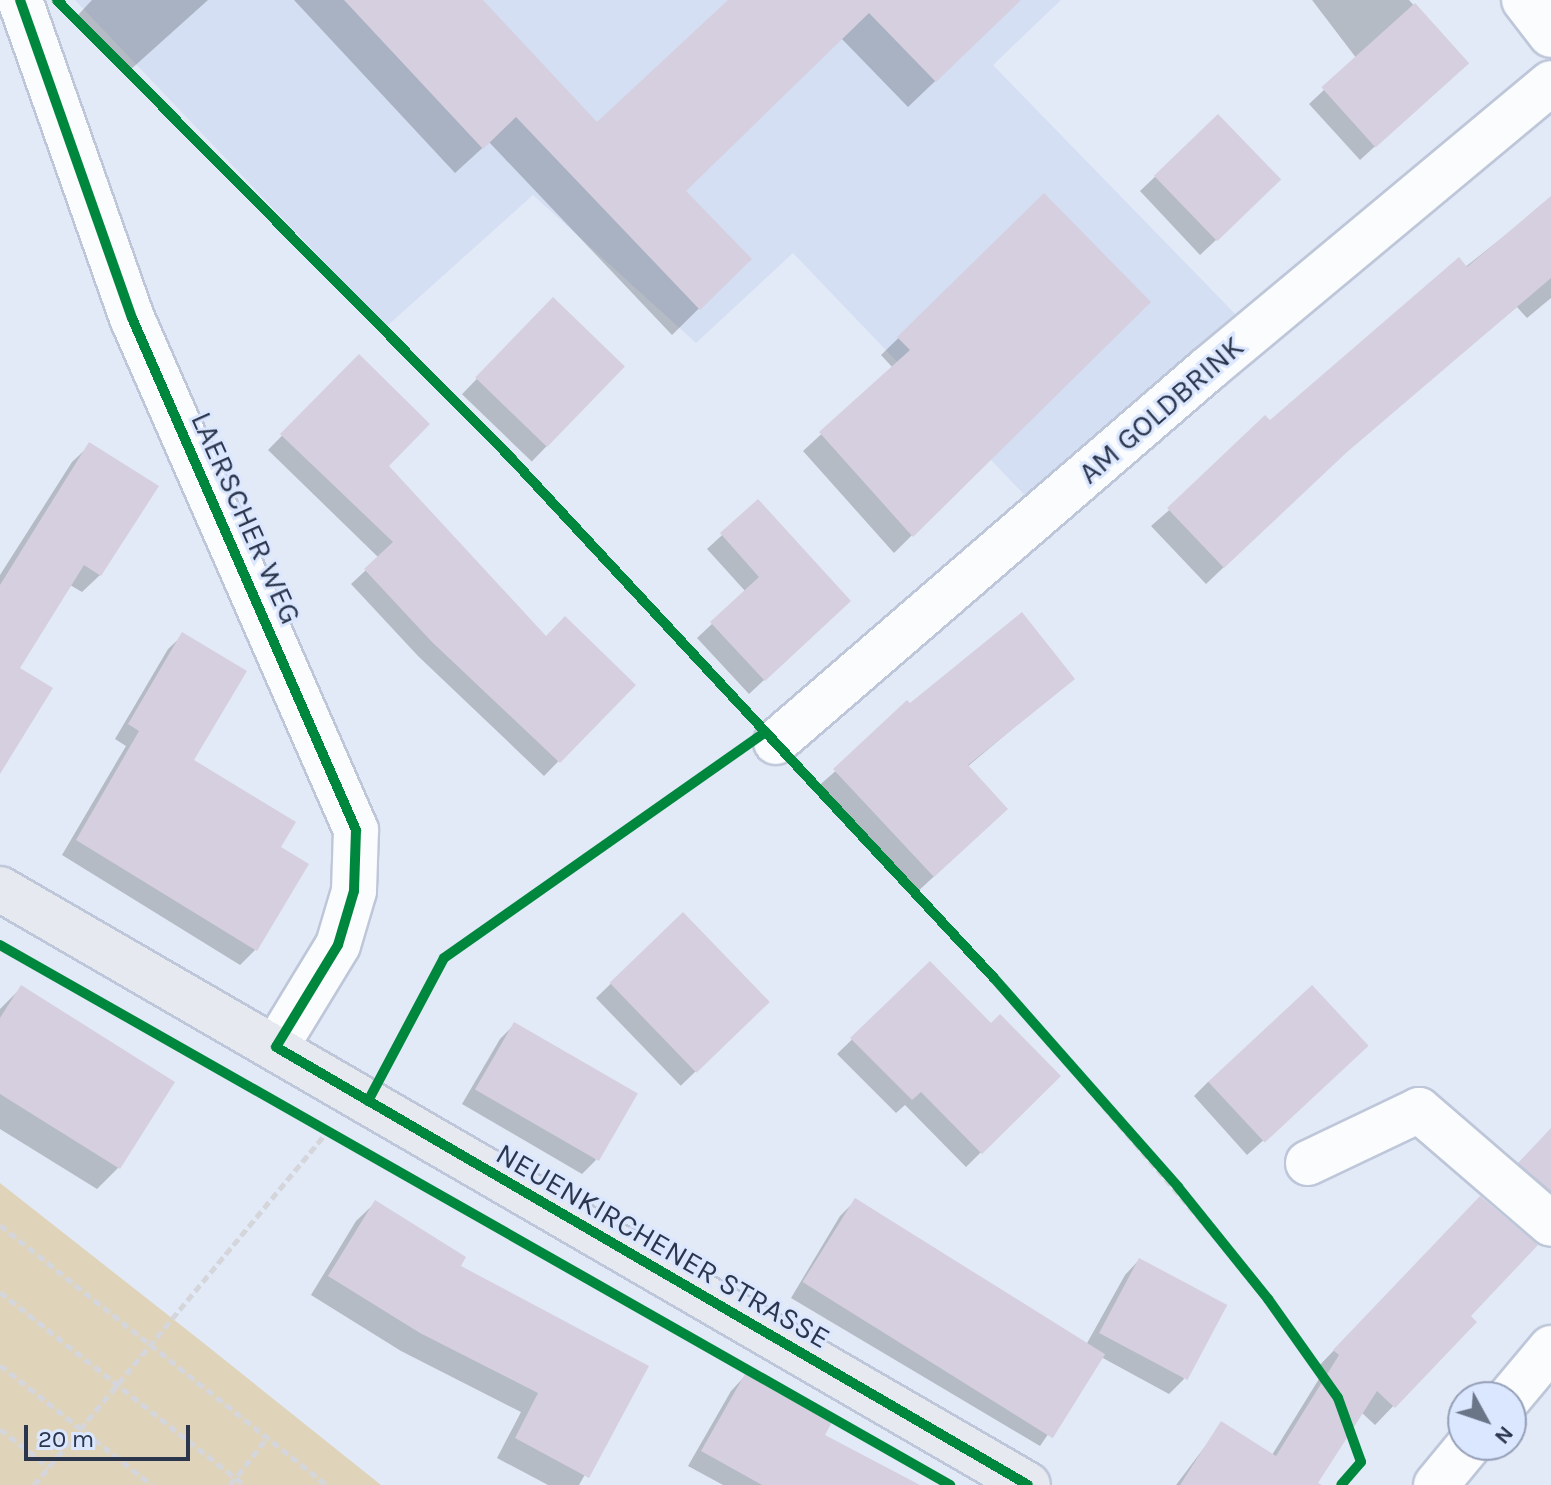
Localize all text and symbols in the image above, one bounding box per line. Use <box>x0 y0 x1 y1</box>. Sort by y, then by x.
street label: AM GOLDBRINK <box>1071 329 1251 491</box>
street label: LAERSCHER WEG <box>183 406 309 630</box>
street label: NEUENKIRCHENER STRASSE <box>490 1136 836 1356</box>
north arrow <box>1447 1381 1527 1461</box>
scale bar <box>28 1409 194 1459</box>
text: N <box>1489 1421 1519 1450</box>
text: 20 m <box>38 1425 94 1453</box>

